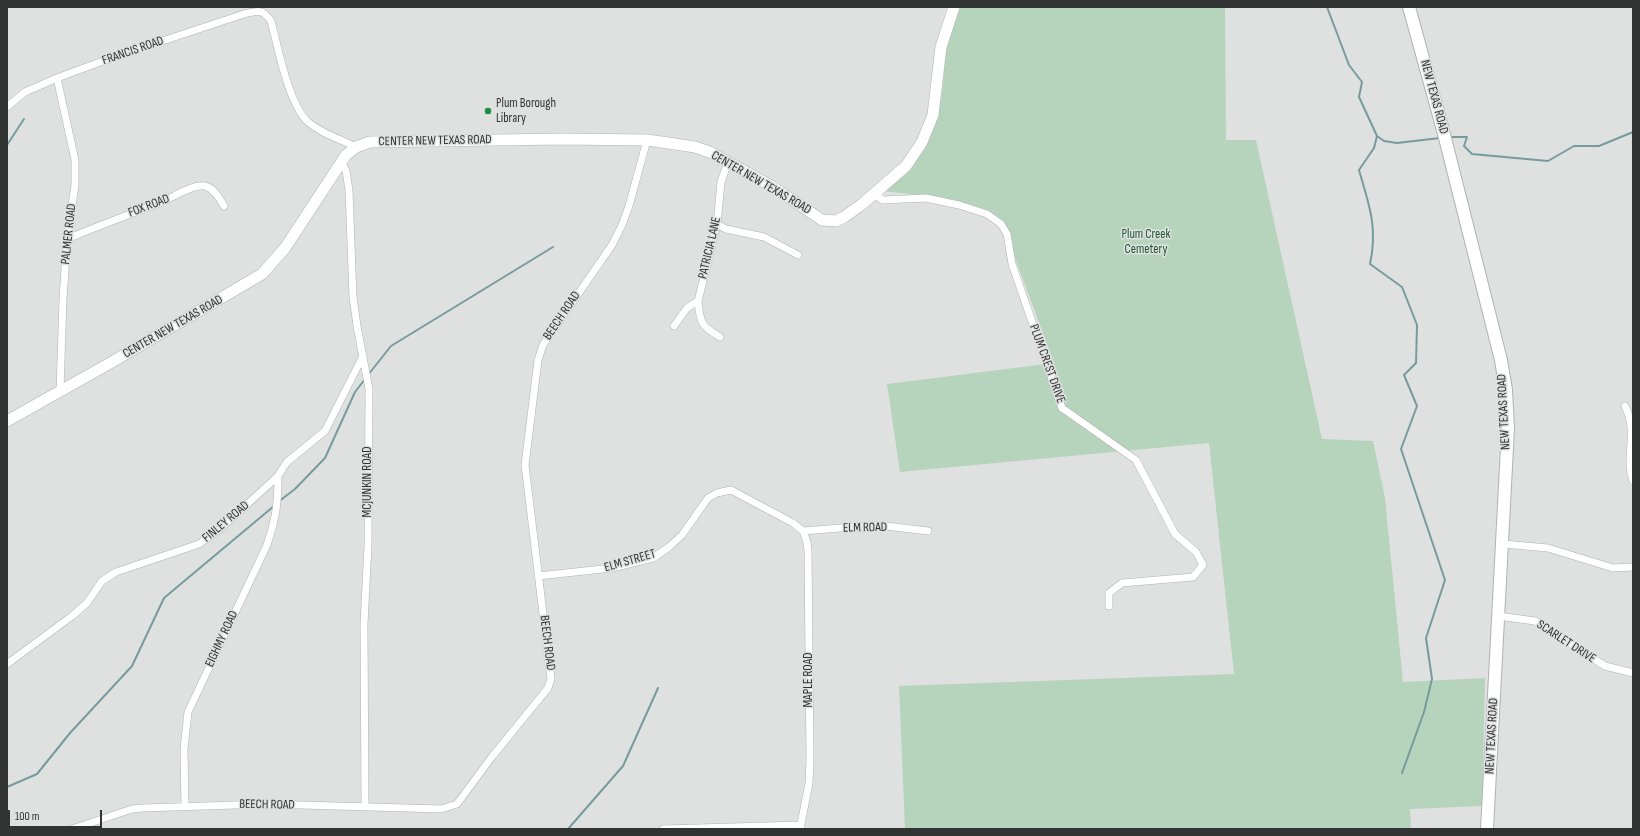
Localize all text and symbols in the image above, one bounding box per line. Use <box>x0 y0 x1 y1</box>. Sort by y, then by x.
street label: FRANCIS ROAD <box>100 33 166 69</box>
street label: NEW TEXAS ROAD <box>1417 58 1451 136</box>
place label: Plum Borough Library <box>496 96 556 127</box>
marker: Plum Borough Library <box>483 106 493 116</box>
street label: CENTER NEW TEXAS ROAD <box>378 132 492 150</box>
street label: CENTER NEW TEXAS ROAD <box>708 148 814 218</box>
street label: FOX ROAD <box>126 191 172 221</box>
street label: PALMER ROAD <box>58 203 80 265</box>
street label: PATRICIA LANE <box>695 215 725 281</box>
park label: Plum Creek Cemetery <box>1122 227 1170 258</box>
street label: BEECH ROAD <box>540 289 584 343</box>
street label: CENTER NEW TEXAS ROAD <box>120 292 226 362</box>
street label: PLUM CREST DRIVE <box>1025 322 1069 406</box>
street label: NEW TEXAS ROAD <box>1494 374 1514 450</box>
street label: MCJUNKIN ROAD <box>360 446 376 518</box>
street label: FINLEY ROAD <box>199 498 253 546</box>
street label: ELM ROAD <box>843 520 887 536</box>
street label: ELM STREET <box>603 546 657 576</box>
street label: EIGHMY ROAD <box>202 608 242 670</box>
street label: BEECH ROAD <box>536 614 558 672</box>
street label: SCARLET DRIVE <box>1534 617 1598 667</box>
street label: MAPLE ROAD <box>801 652 817 708</box>
street label: NEW TEXAS ROAD <box>1482 698 1502 774</box>
street label: BEECH ROAD <box>239 797 295 813</box>
scale bar <box>10 802 104 828</box>
text: 100 m <box>15 809 40 824</box>

